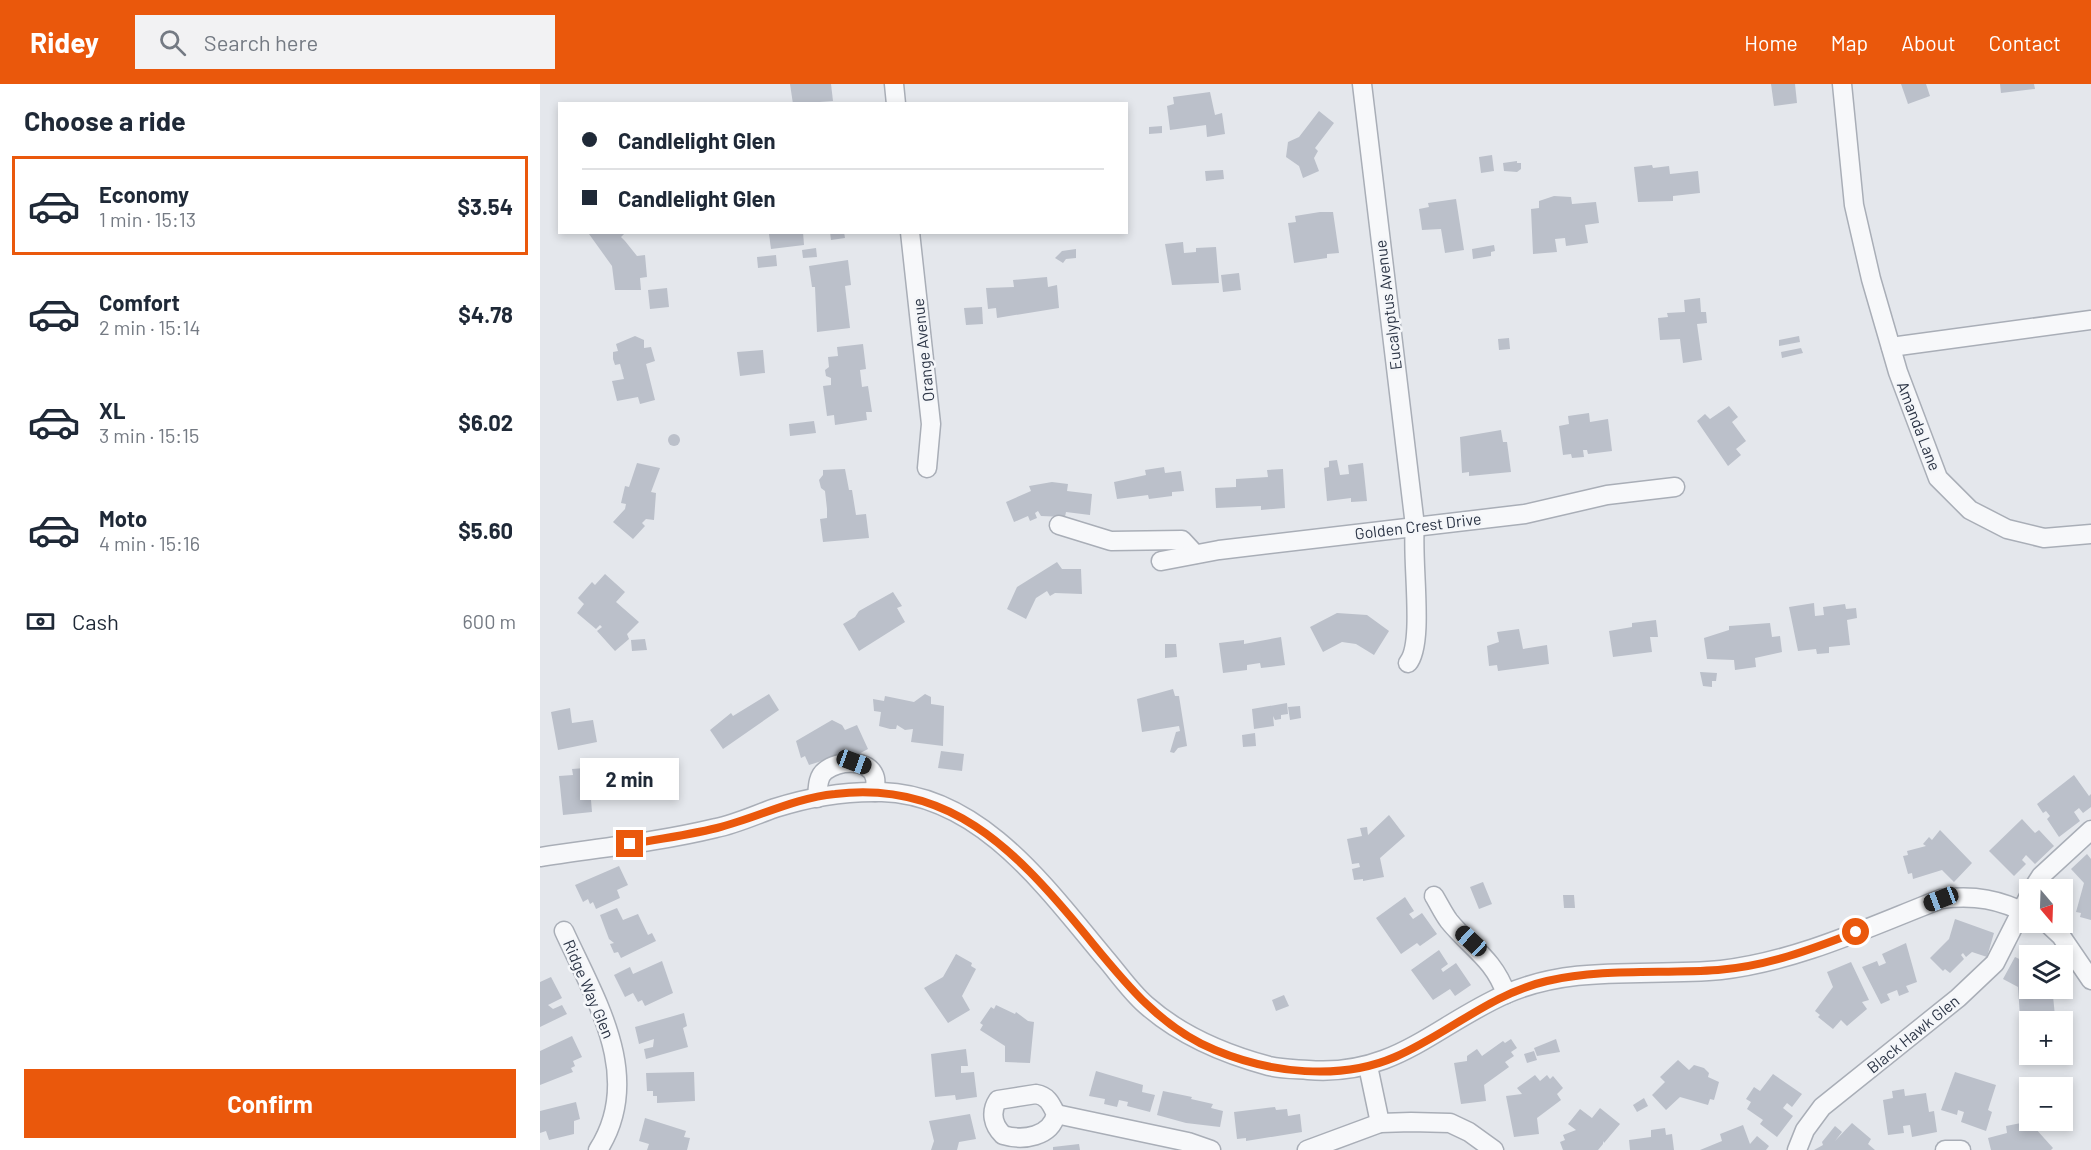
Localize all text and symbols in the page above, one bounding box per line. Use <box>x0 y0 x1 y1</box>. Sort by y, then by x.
search box <box>135 15 555 69</box>
text: Ridey <box>30 25 99 59</box>
icon: search <box>156 26 189 59</box>
text: Search here <box>204 29 318 55</box>
text: Home <box>1744 30 1798 55</box>
text: Map <box>1831 30 1868 55</box>
text: About <box>1901 30 1956 55</box>
text: Contact <box>1989 30 2061 55</box>
text: Choose a ride <box>24 104 186 136</box>
text: Candlelight Glen <box>618 127 776 153</box>
icon: car <box>27 179 81 233</box>
text: Economy <box>99 181 189 207</box>
text: Candlelight Glen <box>618 185 776 211</box>
text: $3.54 <box>457 193 513 219</box>
text: 1 min · 15:13 <box>99 207 196 231</box>
street label: Eucalyptus Avenue <box>1370 239 1405 371</box>
icon: car <box>27 287 81 341</box>
text: Comfort <box>99 289 180 315</box>
street label: Orange Avenue <box>908 297 937 403</box>
text: $4.78 <box>458 301 513 327</box>
text: 2 min · 15:14 <box>99 315 200 339</box>
street label: Amanda Lane <box>1894 379 1945 473</box>
icon: car <box>27 395 81 449</box>
text: XL <box>99 397 125 423</box>
text: $6.02 <box>458 409 513 435</box>
text: 3 min · 15:15 <box>99 423 199 447</box>
icon: car <box>27 503 81 557</box>
text: Moto <box>99 505 147 531</box>
street label: Golden Crest Drive <box>1354 508 1482 543</box>
text: $5.60 <box>458 517 513 543</box>
text: 4 min · 15:16 <box>99 531 200 555</box>
icon: cash <box>24 605 57 638</box>
text: Cash <box>72 608 119 634</box>
text: 600 m <box>463 609 516 633</box>
car <box>834 747 874 777</box>
callout: 2 min <box>580 757 680 799</box>
text: 2 min <box>606 767 653 791</box>
route end <box>616 830 643 857</box>
north arrow <box>2019 879 2073 933</box>
map controls <box>2019 879 2073 1131</box>
car <box>1921 884 1961 914</box>
route start <box>1842 918 1869 945</box>
car <box>1452 922 1490 960</box>
street label: Ridge Way Glen <box>560 937 619 1041</box>
button: layers <box>2019 945 2073 999</box>
street label: Black Hawk Glen <box>1863 991 1963 1077</box>
button: + <box>2019 1011 2073 1065</box>
button: Confirm <box>24 1069 516 1138</box>
button: − <box>2019 1077 2073 1131</box>

